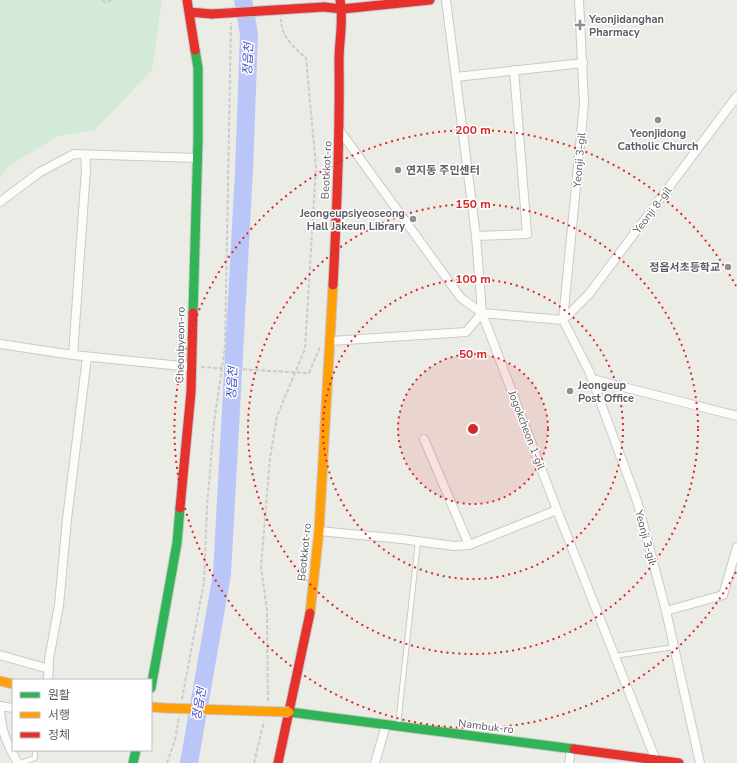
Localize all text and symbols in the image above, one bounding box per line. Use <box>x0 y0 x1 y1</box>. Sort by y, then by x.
place label: Yeonjidanghan Pharmacy <box>588 12 664 40</box>
marker: Yeonjidanghan Pharmacy <box>574 19 586 31</box>
water label: 정읍천 <box>239 40 257 76</box>
marker: Yeonjidong Catholic Church <box>653 115 663 125</box>
text: 200 m <box>455 122 491 138</box>
place label: Yeonjidong Catholic Church <box>618 126 698 154</box>
street label: Yeonji 3-gil <box>570 131 589 189</box>
street label: Beotkkot-ro <box>317 140 336 200</box>
place label: 연지동 주민센터 <box>406 163 480 178</box>
marker: 연지동 주민센터 <box>393 165 403 175</box>
street label: Yeonji 8-gil <box>629 183 676 238</box>
text: 150 m <box>455 196 491 212</box>
place label: Jeongeupsiyeoseong Hall Jakeun Library <box>299 206 405 234</box>
marker: Jeongeupsiyeoseong Hall Jakeun Library <box>408 214 418 224</box>
place label: 정읍서초등학교 <box>649 260 720 275</box>
marker: 정읍서초등학교 <box>723 262 733 272</box>
text: 100 m <box>455 271 491 287</box>
street label: Cheonbyeon-ro <box>172 307 189 383</box>
text: 50 m <box>459 346 487 362</box>
water label: 정읍천 <box>223 364 241 400</box>
place label: Jeongeup Post Office <box>577 378 634 406</box>
marker: Jeongeup Post Office <box>565 386 575 396</box>
street label: Jogokcheon 1-gil <box>504 388 549 473</box>
centre of rings <box>466 422 480 436</box>
street label: Yeonji 3-gil <box>631 507 660 567</box>
street label: Beotkkot-ro <box>294 522 315 582</box>
legend <box>12 679 152 751</box>
water label: 정읍천 <box>188 684 210 722</box>
text: 원활 <box>48 687 70 703</box>
text: 서행 <box>48 707 70 723</box>
street label: Nambuk-ro <box>457 716 515 737</box>
text: 정체 <box>48 727 70 743</box>

